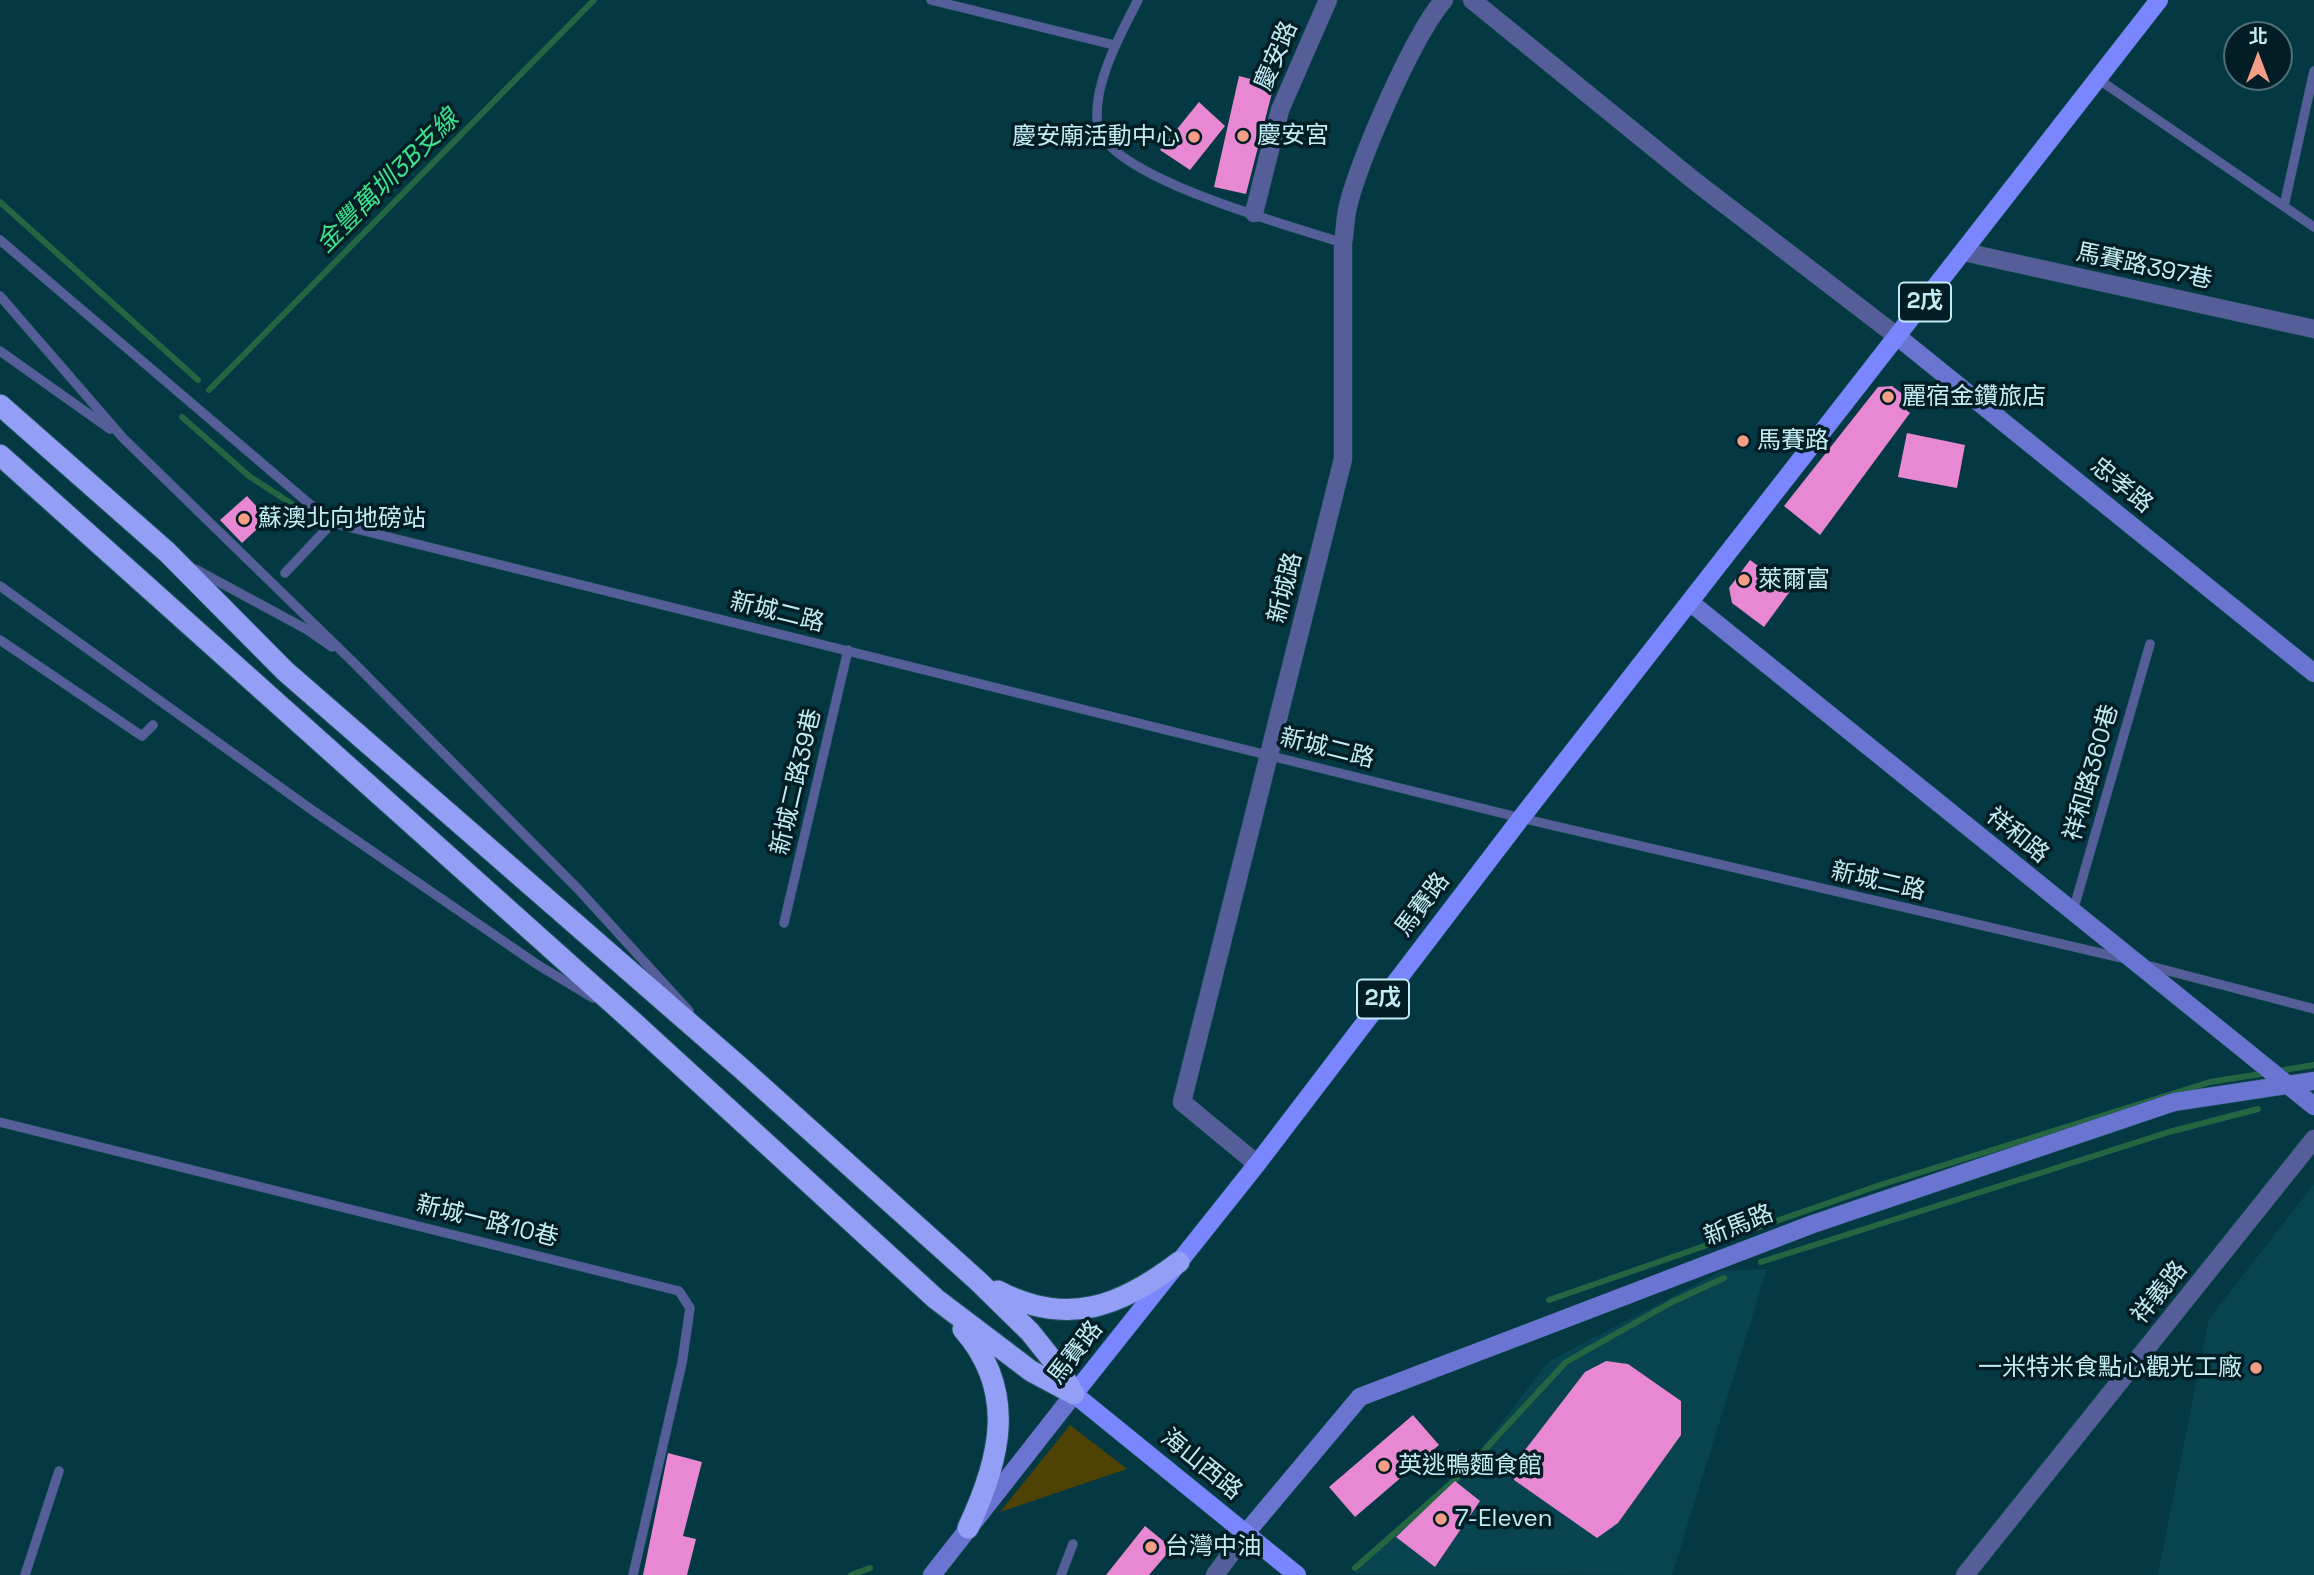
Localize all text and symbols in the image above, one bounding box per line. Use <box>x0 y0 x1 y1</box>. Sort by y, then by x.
street label: 慶安路 <box>1250 17 1304 95</box>
north arrow <box>2223 21 2293 91</box>
text: 北 <box>2248 24 2268 49</box>
water label: 金豐萬圳3B支線 <box>310 104 466 260</box>
place label: 慶安宮 <box>1257 122 1329 150</box>
place label: 慶安廟活動中心 <box>1012 123 1180 151</box>
marker: 慶安宮 <box>1235 128 1251 144</box>
marker: 慶安廟活動中心 <box>1186 129 1202 145</box>
street label: 馬賽路397巷 <box>2073 239 2215 295</box>
road number: 2戊 <box>1899 282 1951 322</box>
place label: 麗宿金鑽旅店 <box>1902 383 2046 411</box>
marker: 麗宿金鑽旅店 <box>1880 389 1896 405</box>
place label: 馬賽路 <box>1757 427 1829 455</box>
marker: 馬賽路 <box>1735 433 1751 449</box>
street label: 忠孝路 <box>2084 452 2158 520</box>
place label: 蘇澳北向地磅站 <box>258 505 426 533</box>
marker: 蘇澳北向地磅站 <box>236 511 252 527</box>
street label: 新城路 <box>1263 550 1309 626</box>
place label: 萊爾富 <box>1758 566 1830 594</box>
marker: 萊爾富 <box>1736 572 1752 588</box>
street label: 新城二路 <box>727 587 827 639</box>
street label: 祥和路360巷 <box>2059 701 2125 845</box>
street label: 新城二路39巷 <box>766 706 828 858</box>
street label: 新城二路 <box>1277 723 1377 775</box>
street label: 祥和路 <box>1980 802 2054 870</box>
street label: 新城二路 <box>1828 857 1928 907</box>
street label: 馬賽路 <box>1390 868 1456 942</box>
road number: 2戊 <box>1357 980 1409 1018</box>
street label: 新城一路10巷 <box>413 1190 561 1254</box>
street label: 新馬路 <box>1700 1200 1778 1252</box>
street label: 祥義路 <box>2126 1256 2194 1330</box>
street label: 馬賽路 <box>1042 1316 1110 1390</box>
place label: 一米特米食點心觀光工廠 <box>1978 1354 2242 1382</box>
marker: 一米特米食點心觀光工廠 <box>2248 1360 2264 1376</box>
street label: 海山西路 <box>1155 1424 1247 1506</box>
place label: 英逃鴨麵食館 <box>1398 1452 1542 1480</box>
marker: 英逃鴨麵食館 <box>1376 1458 1392 1474</box>
place label: 7-Eleven <box>1455 1505 1553 1533</box>
marker: 7-Eleven <box>1433 1511 1449 1527</box>
place label: 台灣中油 <box>1165 1533 1261 1561</box>
marker: 台灣中油 <box>1143 1539 1159 1555</box>

